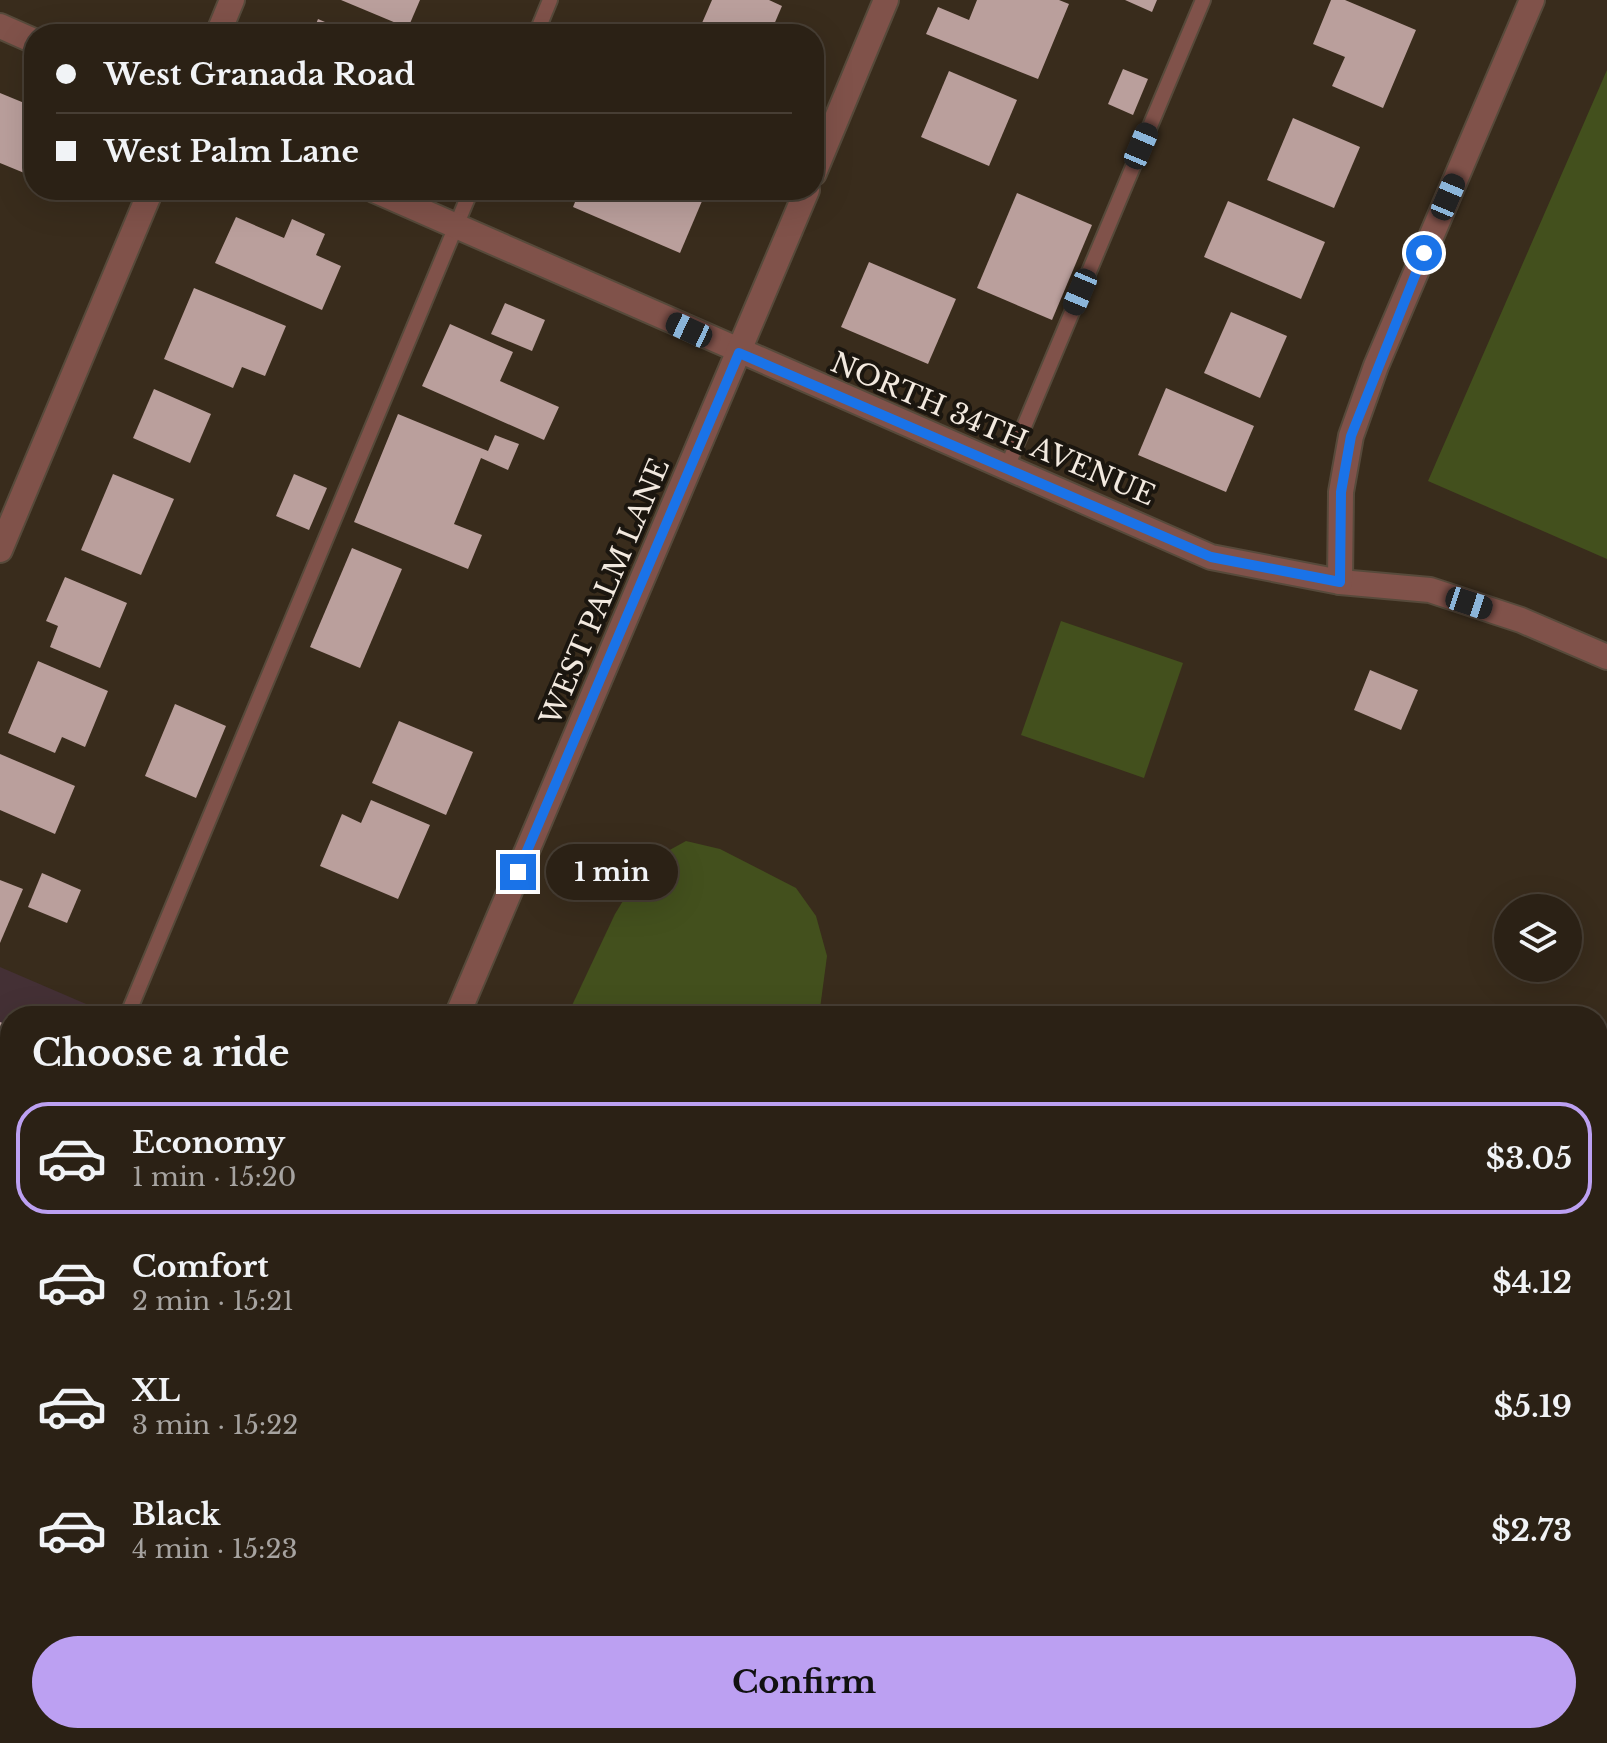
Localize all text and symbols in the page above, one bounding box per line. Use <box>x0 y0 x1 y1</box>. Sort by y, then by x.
text: West Granada Road <box>104 56 415 93</box>
car <box>1121 119 1161 173</box>
text: West Palm Lane <box>104 133 359 170</box>
car <box>1428 170 1468 224</box>
route start <box>1406 235 1442 271</box>
car <box>1060 265 1100 319</box>
car <box>662 309 716 351</box>
street label: NORTH 34TH AVENUE <box>826 345 1160 513</box>
street label: WEST PALM LANE <box>533 453 677 732</box>
car <box>1442 584 1496 622</box>
callout: 1 min <box>546 844 678 900</box>
route end <box>500 854 536 890</box>
text: 1 min <box>574 856 650 888</box>
map controls <box>1494 894 1582 982</box>
button: layers <box>1494 894 1582 982</box>
text: Choose a ride <box>32 1031 289 1076</box>
icon: car <box>36 1122 108 1194</box>
text: Economy <box>132 1124 285 1161</box>
text: $3.05 <box>1486 1140 1572 1177</box>
text: 1 min · 15:20 <box>132 1161 296 1193</box>
icon: car <box>36 1246 108 1318</box>
text: Comfort <box>132 1248 269 1285</box>
text: $4.12 <box>1492 1264 1572 1301</box>
text: 2 min · 15:21 <box>132 1285 294 1317</box>
icon: car <box>36 1370 108 1442</box>
text: XL <box>132 1372 180 1409</box>
text: $5.19 <box>1494 1388 1572 1425</box>
text: 3 min · 15:22 <box>132 1409 298 1441</box>
icon: car <box>36 1494 108 1566</box>
text: Black <box>132 1496 220 1533</box>
text: $2.73 <box>1491 1512 1572 1549</box>
text: 4 min · 15:23 <box>132 1533 298 1565</box>
button: Confirm <box>32 1636 1576 1728</box>

